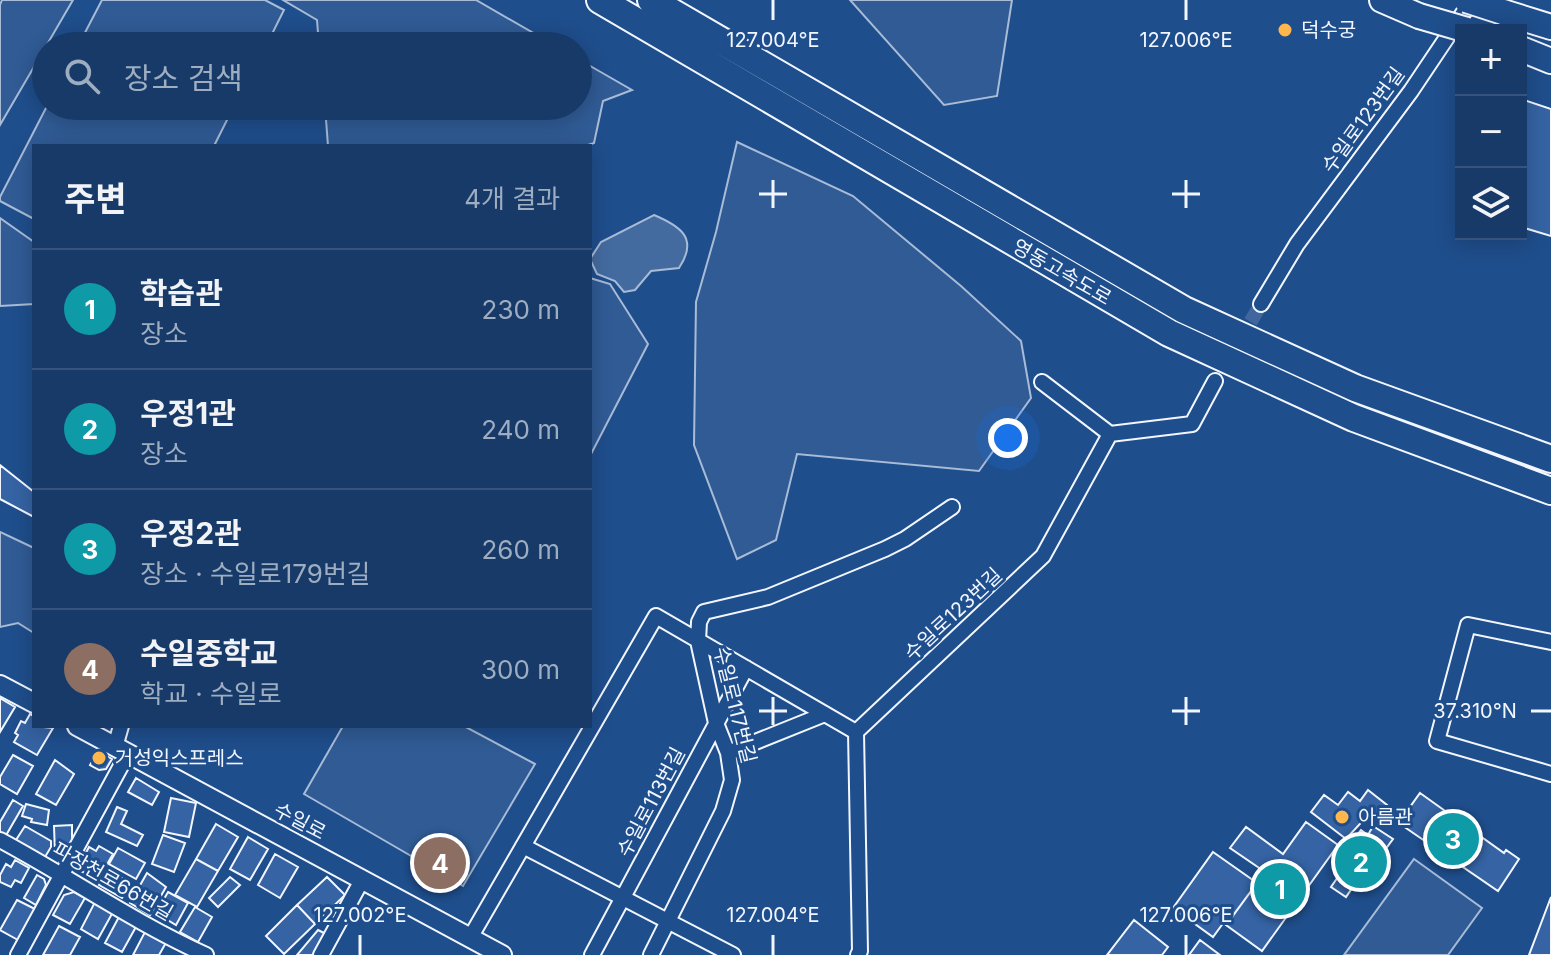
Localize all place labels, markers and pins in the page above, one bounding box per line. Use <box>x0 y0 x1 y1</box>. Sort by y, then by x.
place label: 덕수궁 <box>1301 18 1356 42</box>
marker: 덕수궁 <box>1276 21 1294 39</box>
place label: 거성익스프레스 <box>115 746 244 770</box>
marker: 거성익스프레스 <box>90 749 108 767</box>
place label: 아름관 <box>1358 805 1413 829</box>
marker: 아름관 <box>1333 808 1351 826</box>
pin: 3 <box>1427 809 1479 869</box>
pin: 2 <box>1335 832 1387 892</box>
pin: 4 <box>414 833 466 893</box>
pin: 1 <box>1254 859 1306 919</box>

